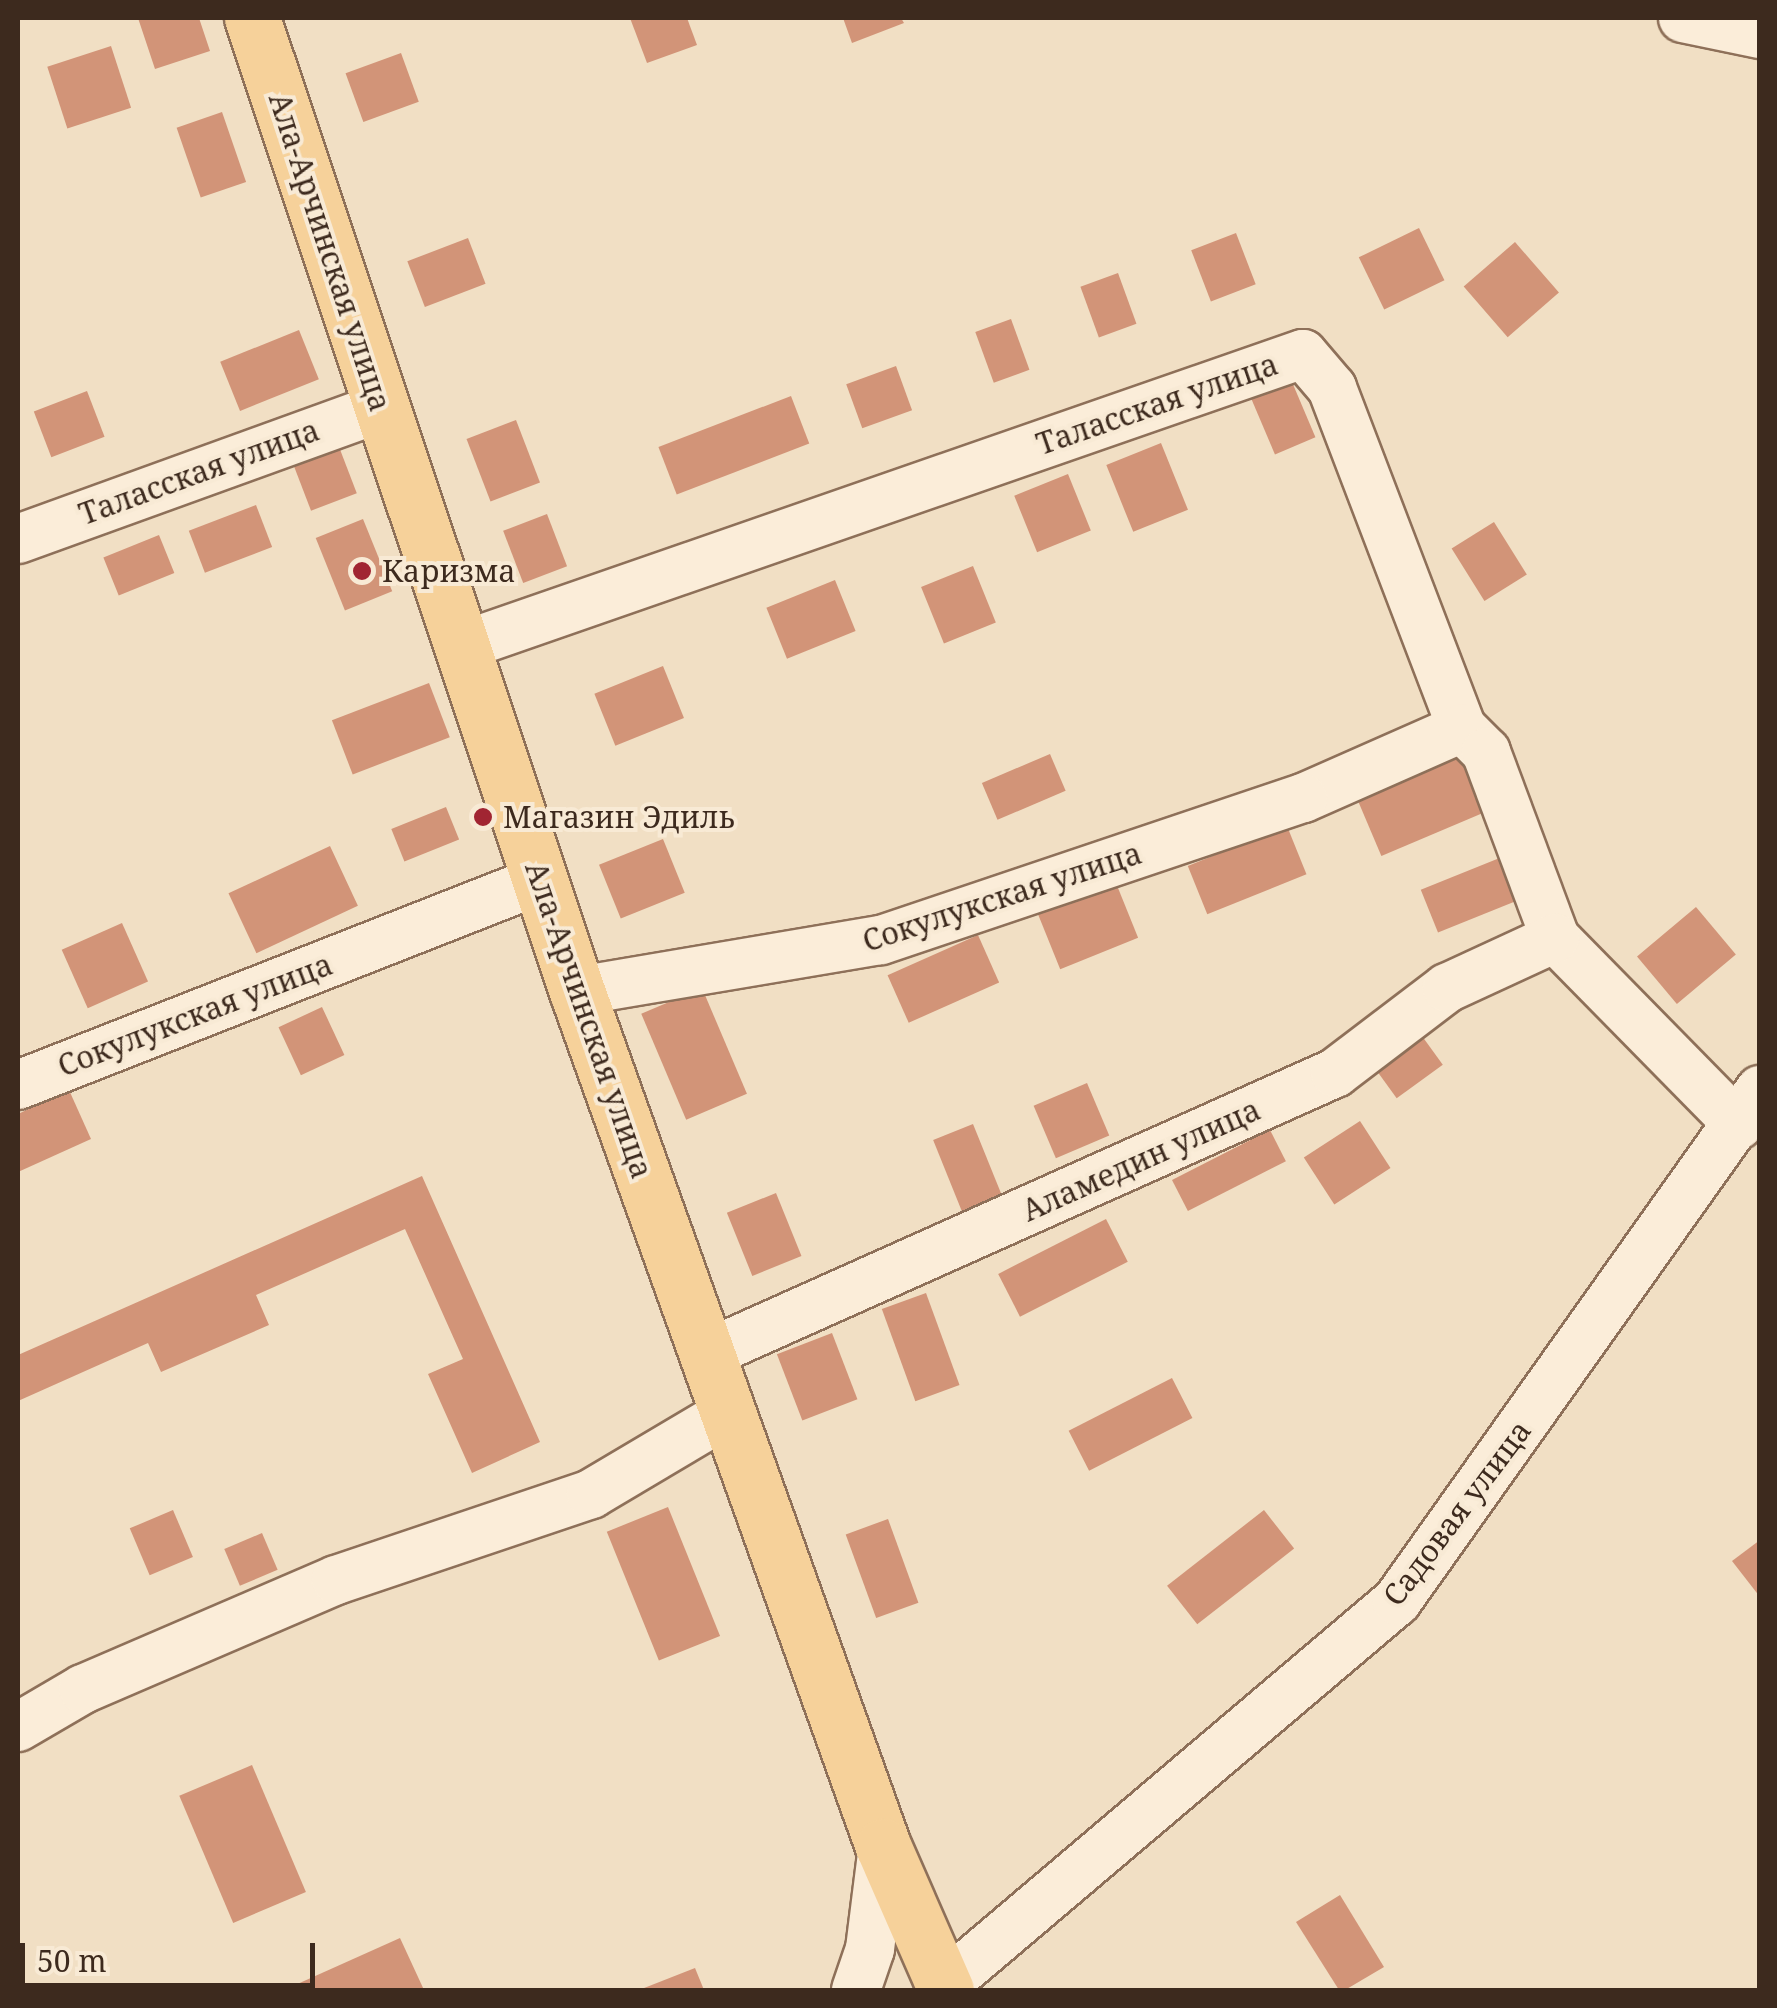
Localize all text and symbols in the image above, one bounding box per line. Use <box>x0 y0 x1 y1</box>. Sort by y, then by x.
street label: Ала-Арчинская улица <box>261 88 399 416</box>
street label: Таласская улица <box>1031 346 1283 462</box>
street label: Таласская улица <box>74 412 324 532</box>
place label: Каризма <box>382 553 516 589</box>
marker: Каризма <box>351 560 373 582</box>
place label: Магазин Эдиль <box>503 799 735 835</box>
marker: Магазин Эдиль <box>472 806 494 828</box>
street label: Сокулукская улица <box>858 835 1146 959</box>
street label: Ала-Арчинская улица <box>518 857 660 1183</box>
street label: Сокулукская улица <box>53 946 337 1084</box>
street label: Аламедин улица <box>1016 1091 1266 1229</box>
street label: Садовая улица <box>1376 1413 1538 1613</box>
scale bar <box>25 1923 320 1985</box>
text: 50 m <box>37 1940 107 1981</box>

